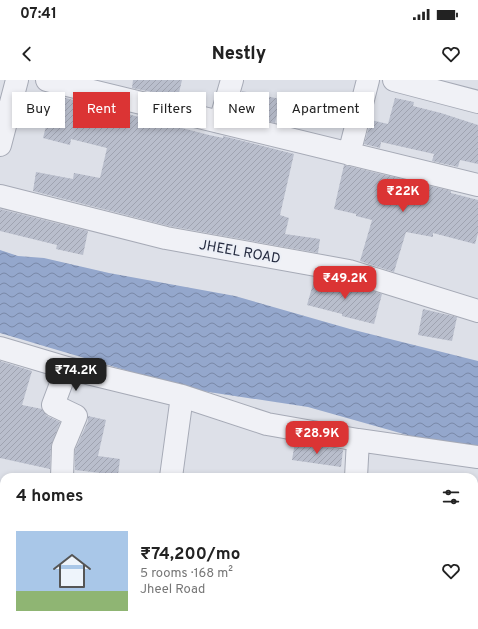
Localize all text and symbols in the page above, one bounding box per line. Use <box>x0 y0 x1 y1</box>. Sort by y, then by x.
text: 07:41 <box>20 5 57 24</box>
icon: back <box>16 43 38 65</box>
text: Nestly <box>212 43 266 66</box>
icon: heart <box>440 43 462 65</box>
chip: Buy <box>12 92 65 128</box>
chip: Rent <box>73 92 130 128</box>
chip: Filters <box>138 92 206 128</box>
chip: New <box>214 92 269 128</box>
chip: Apartment <box>277 92 374 128</box>
pin: ₹22K <box>379 179 427 213</box>
text: ₹22K <box>386 184 420 200</box>
street label: JHEEL ROAD <box>198 237 282 268</box>
pin: ₹49.2K <box>312 266 378 300</box>
text: ₹49.2K <box>322 271 368 287</box>
pin: ₹74.2K <box>43 358 109 392</box>
text: ₹74.2K <box>54 363 98 379</box>
pin: ₹28.9K <box>284 421 350 455</box>
text: ₹28.9K <box>295 426 339 442</box>
text: 4 homes <box>16 486 83 508</box>
icon: filters <box>440 486 462 508</box>
text: ₹74,200/mo <box>140 544 240 566</box>
icon: home <box>48 547 96 595</box>
icon: heart <box>440 560 462 582</box>
text: 5 rooms · 168 m² <box>140 566 233 582</box>
text: Jheel Road <box>140 582 205 598</box>

